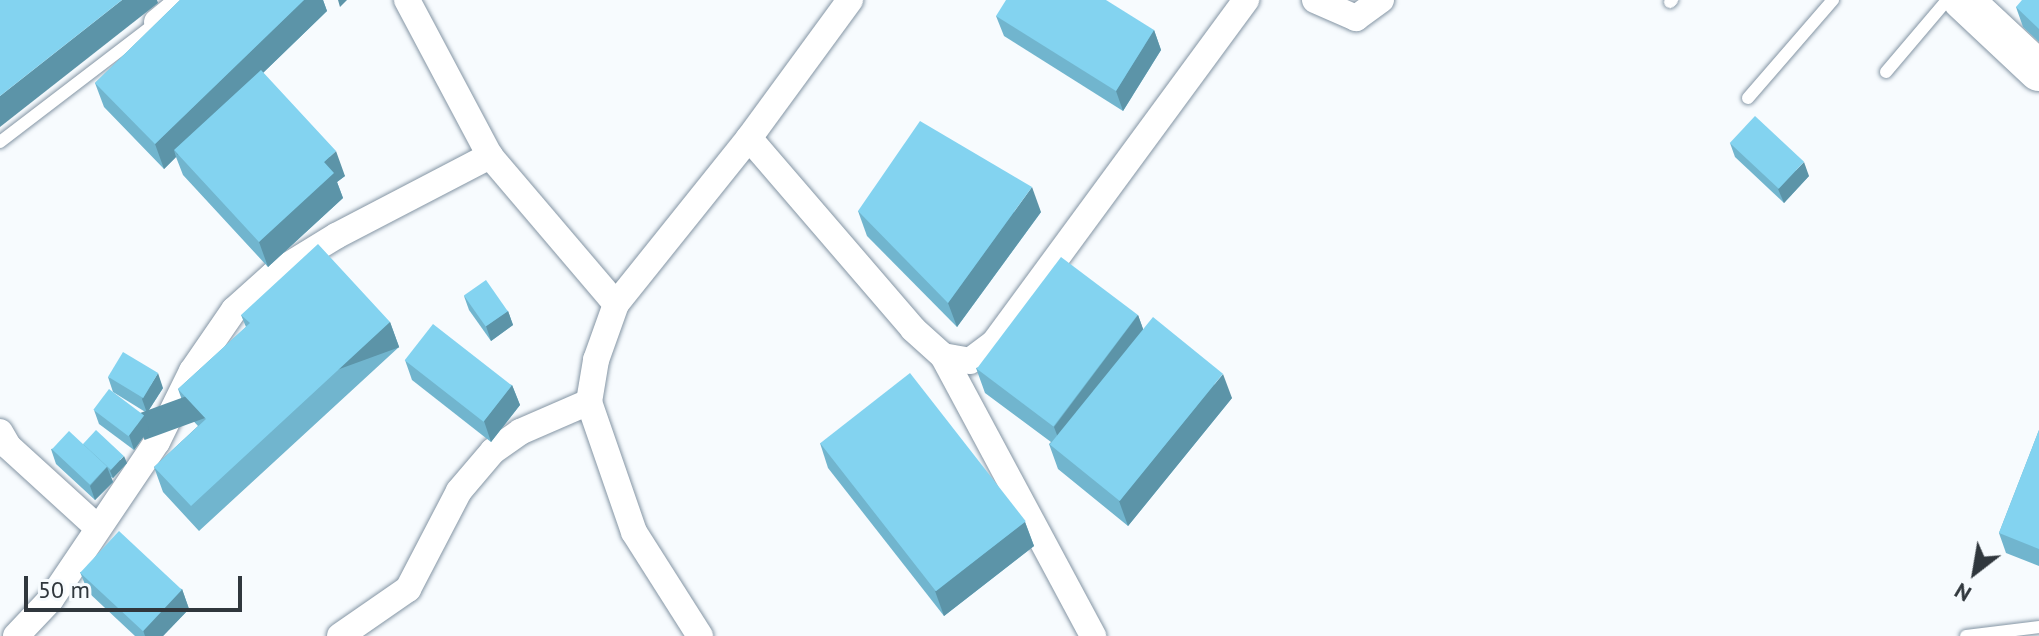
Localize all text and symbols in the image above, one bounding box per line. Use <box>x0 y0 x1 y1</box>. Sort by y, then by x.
north arrow <box>1935 532 2015 612</box>
scale bar <box>28 560 246 610</box>
text: 50 m <box>38 574 90 605</box>
text: N <box>1949 577 1976 608</box>

